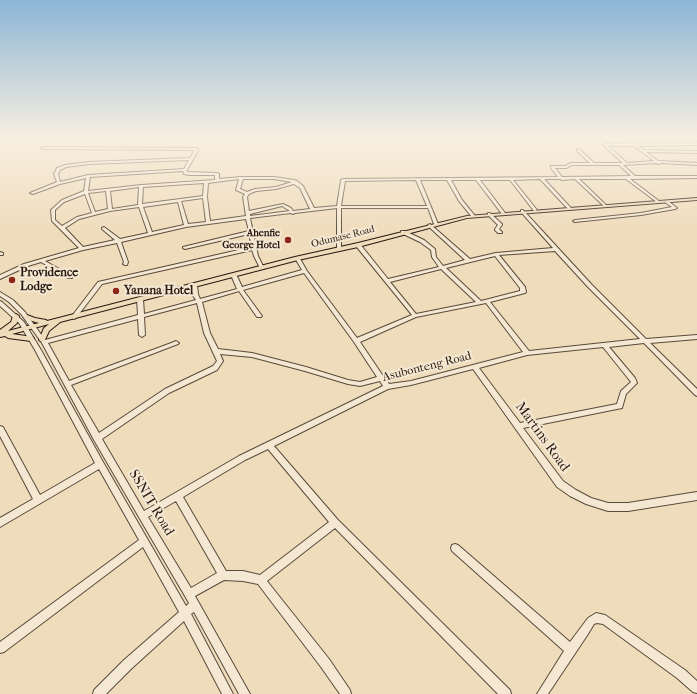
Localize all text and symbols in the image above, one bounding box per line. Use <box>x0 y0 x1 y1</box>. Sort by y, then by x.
street label: Odumase Road <box>310 223 376 251</box>
place label: Ahenfie George Hotel <box>222 228 280 252</box>
marker: Ahenfie George Hotel <box>283 235 293 245</box>
place label: Providence Lodge <box>20 266 78 294</box>
marker: Providence Lodge <box>7 275 17 285</box>
place label: Yanana Hotel <box>124 284 193 298</box>
marker: Yanana Hotel <box>111 286 121 296</box>
street label: Asubonteng Road <box>381 349 473 385</box>
street label: Martins Road <box>511 399 573 475</box>
street label: SSNIT Road <box>125 467 177 539</box>

